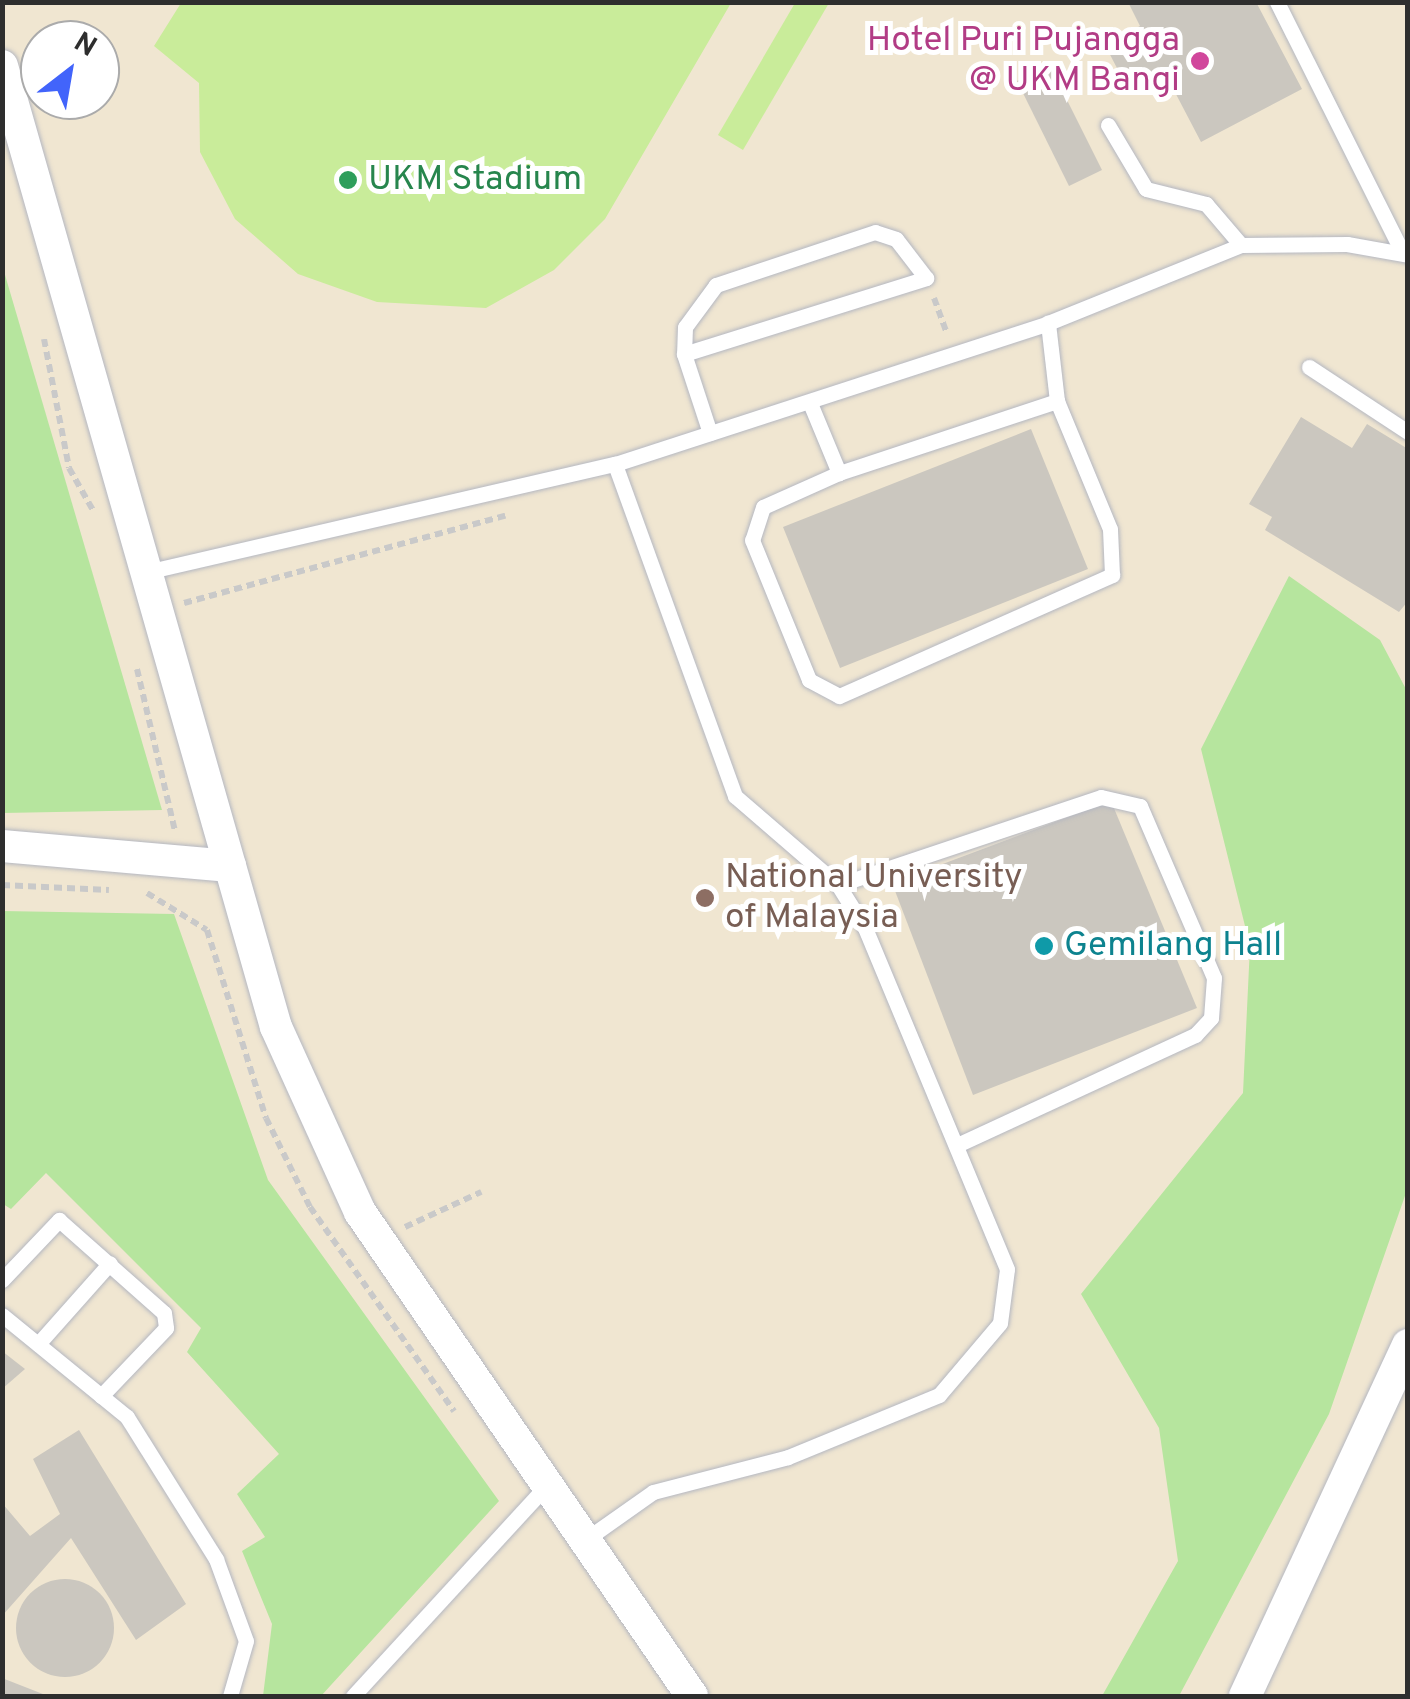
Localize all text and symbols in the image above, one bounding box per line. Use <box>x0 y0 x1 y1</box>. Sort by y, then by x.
north arrow <box>20 20 120 120</box>
place label: Hotel Puri Pujangga @ UKM Bangi <box>867 20 1180 102</box>
text: N <box>67 25 102 67</box>
marker: Hotel Puri Pujangga @ UKM Bangi <box>1189 50 1211 72</box>
place label: UKM Stadium <box>368 159 582 201</box>
marker: UKM Stadium <box>337 169 359 191</box>
place label: National University of Malaysia <box>725 857 1022 939</box>
marker: National University of Malaysia <box>694 887 716 909</box>
place label: Gemilang Hall <box>1064 925 1282 967</box>
marker: Gemilang Hall <box>1033 935 1055 957</box>

